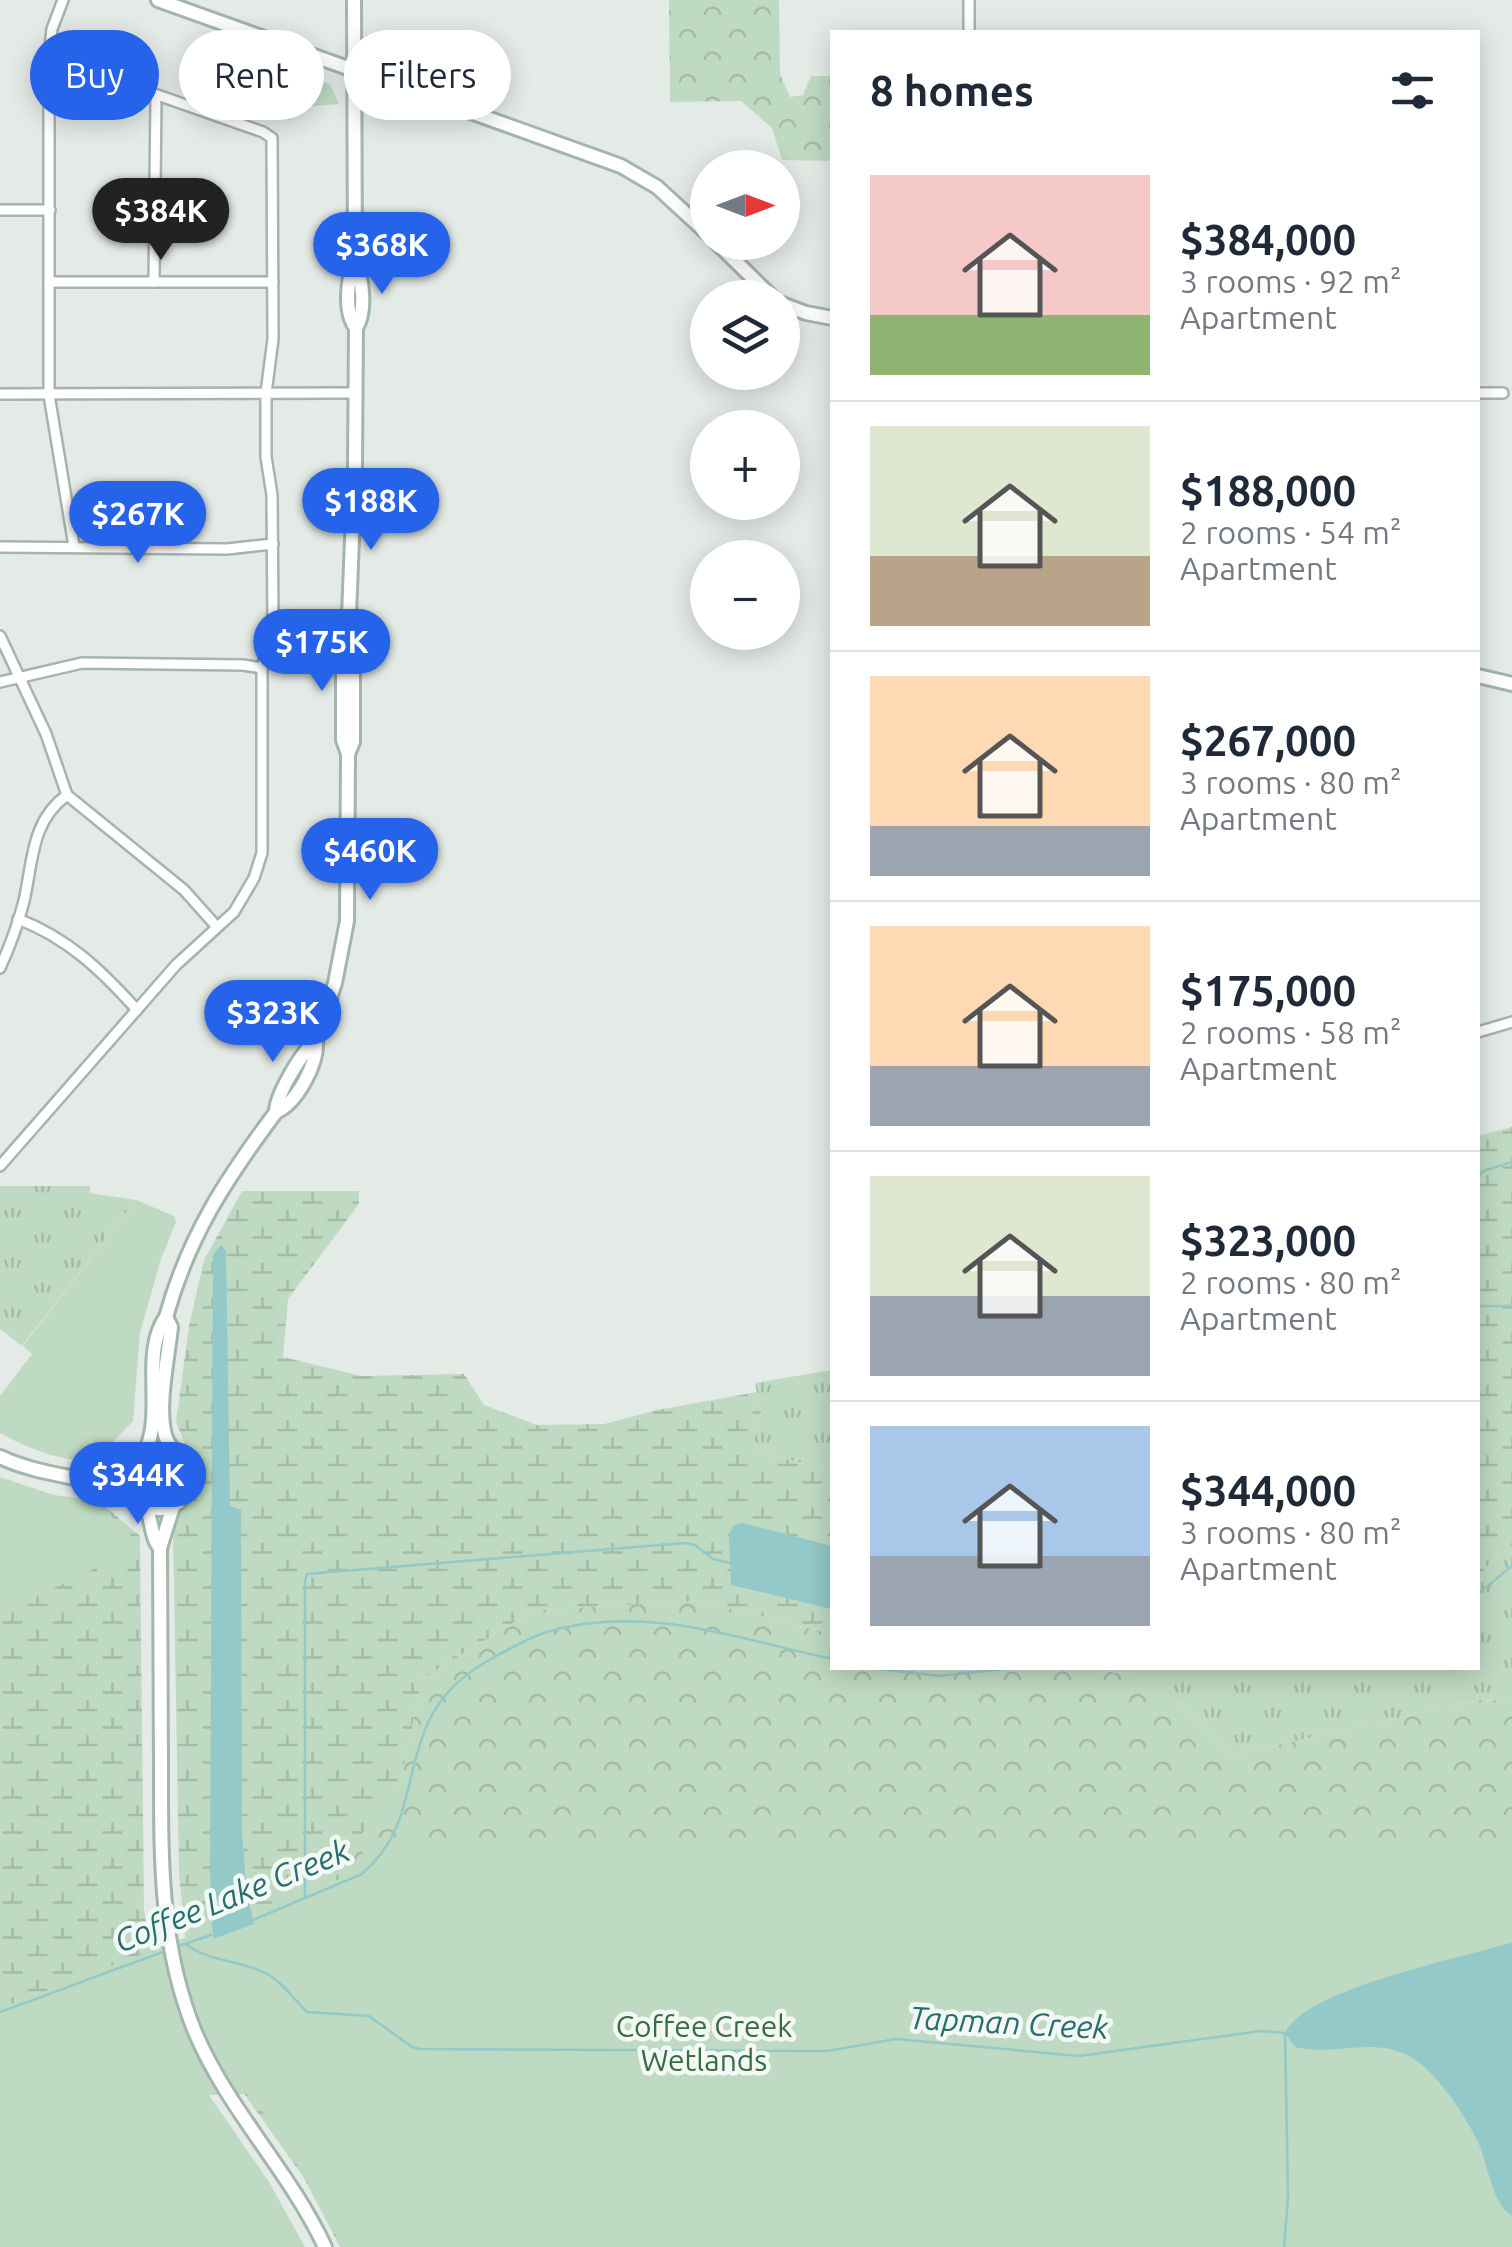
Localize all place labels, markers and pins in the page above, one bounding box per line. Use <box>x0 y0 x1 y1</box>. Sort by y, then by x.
pin: $384K <box>91 178 231 263</box>
pin: $368K <box>312 212 452 297</box>
pin: $188K <box>301 468 441 553</box>
pin: $267K <box>68 481 208 566</box>
pin: $175K <box>252 609 392 694</box>
pin: $460K <box>300 818 440 903</box>
pin: $323K <box>203 980 343 1065</box>
pin: $344K <box>68 1442 208 1527</box>

